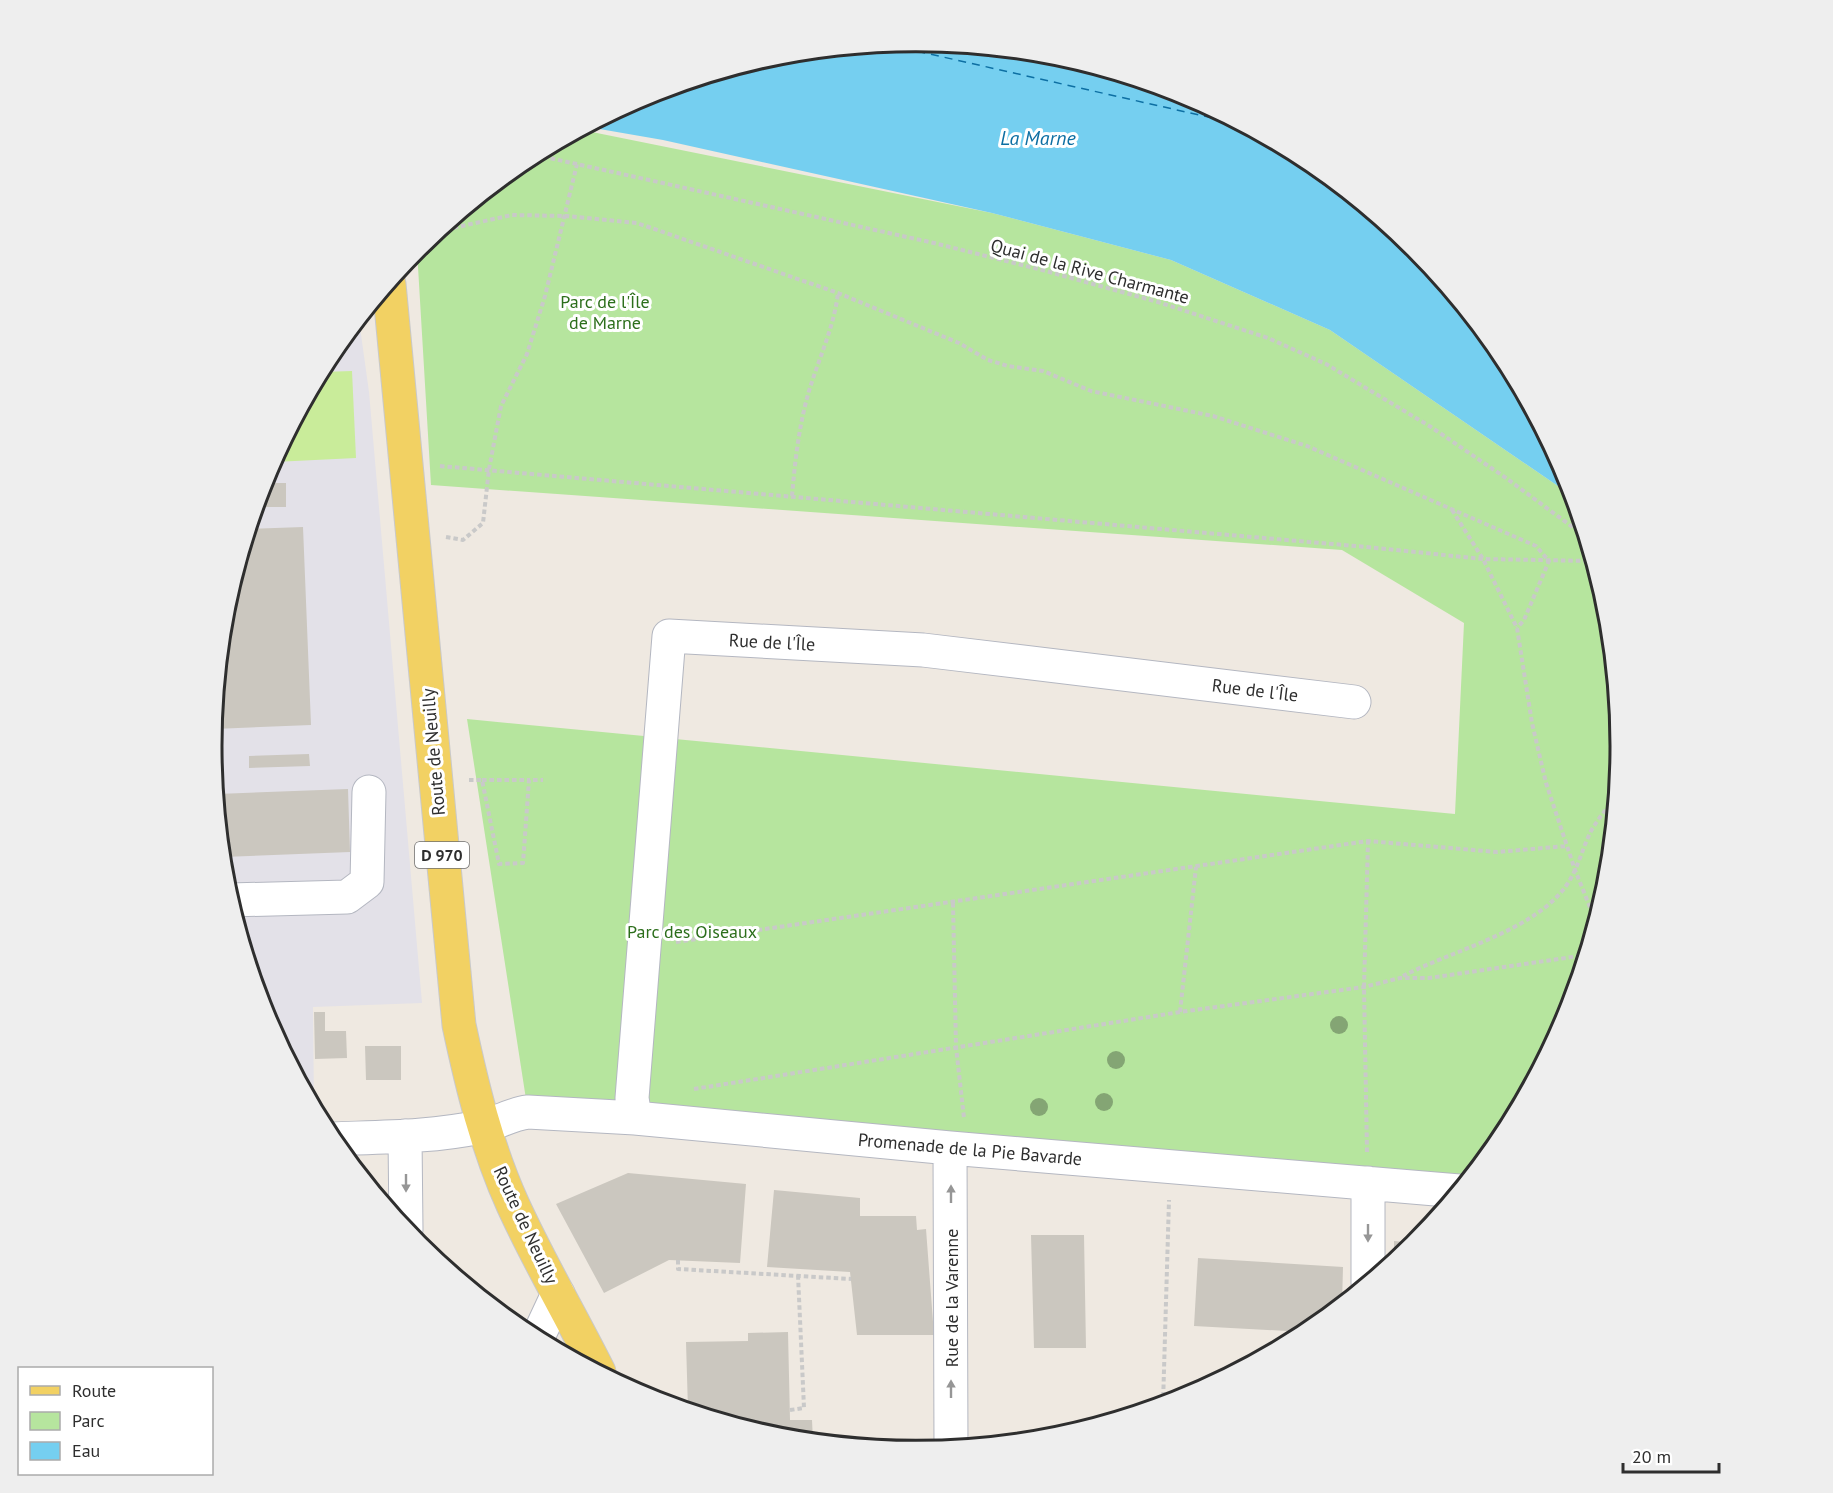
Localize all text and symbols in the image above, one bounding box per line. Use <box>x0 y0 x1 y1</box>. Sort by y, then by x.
water label: La Marne <box>1000 125 1076 151</box>
street label: Quai de la Rive Charmante <box>988 233 1192 309</box>
park label: Parc de l'Île de Marne <box>560 290 650 334</box>
street label: Rue de l'Île <box>728 628 816 656</box>
street label: Rue de l'Île <box>1211 673 1299 707</box>
street label: Route de Neuilly <box>416 687 450 816</box>
road number: D 970 <box>415 842 469 868</box>
park label: Parc des Oiseaux <box>627 920 757 943</box>
street label: Promenade de la Pie Bavarde <box>857 1128 1083 1170</box>
street label: Route de Neuilly <box>489 1162 564 1288</box>
one-way arrow <box>401 1173 411 1192</box>
one-way arrow <box>946 1185 956 1204</box>
one-way arrow <box>1363 1224 1373 1243</box>
street label: Rue de la Varenne <box>940 1229 963 1367</box>
legend <box>18 1367 213 1475</box>
text: Route <box>72 1379 116 1402</box>
one-way arrow <box>946 1380 956 1399</box>
text: Parc <box>72 1409 105 1432</box>
scale bar <box>1623 1436 1719 1474</box>
text: Eau <box>72 1439 100 1462</box>
text: 20 m <box>1632 1445 1671 1468</box>

